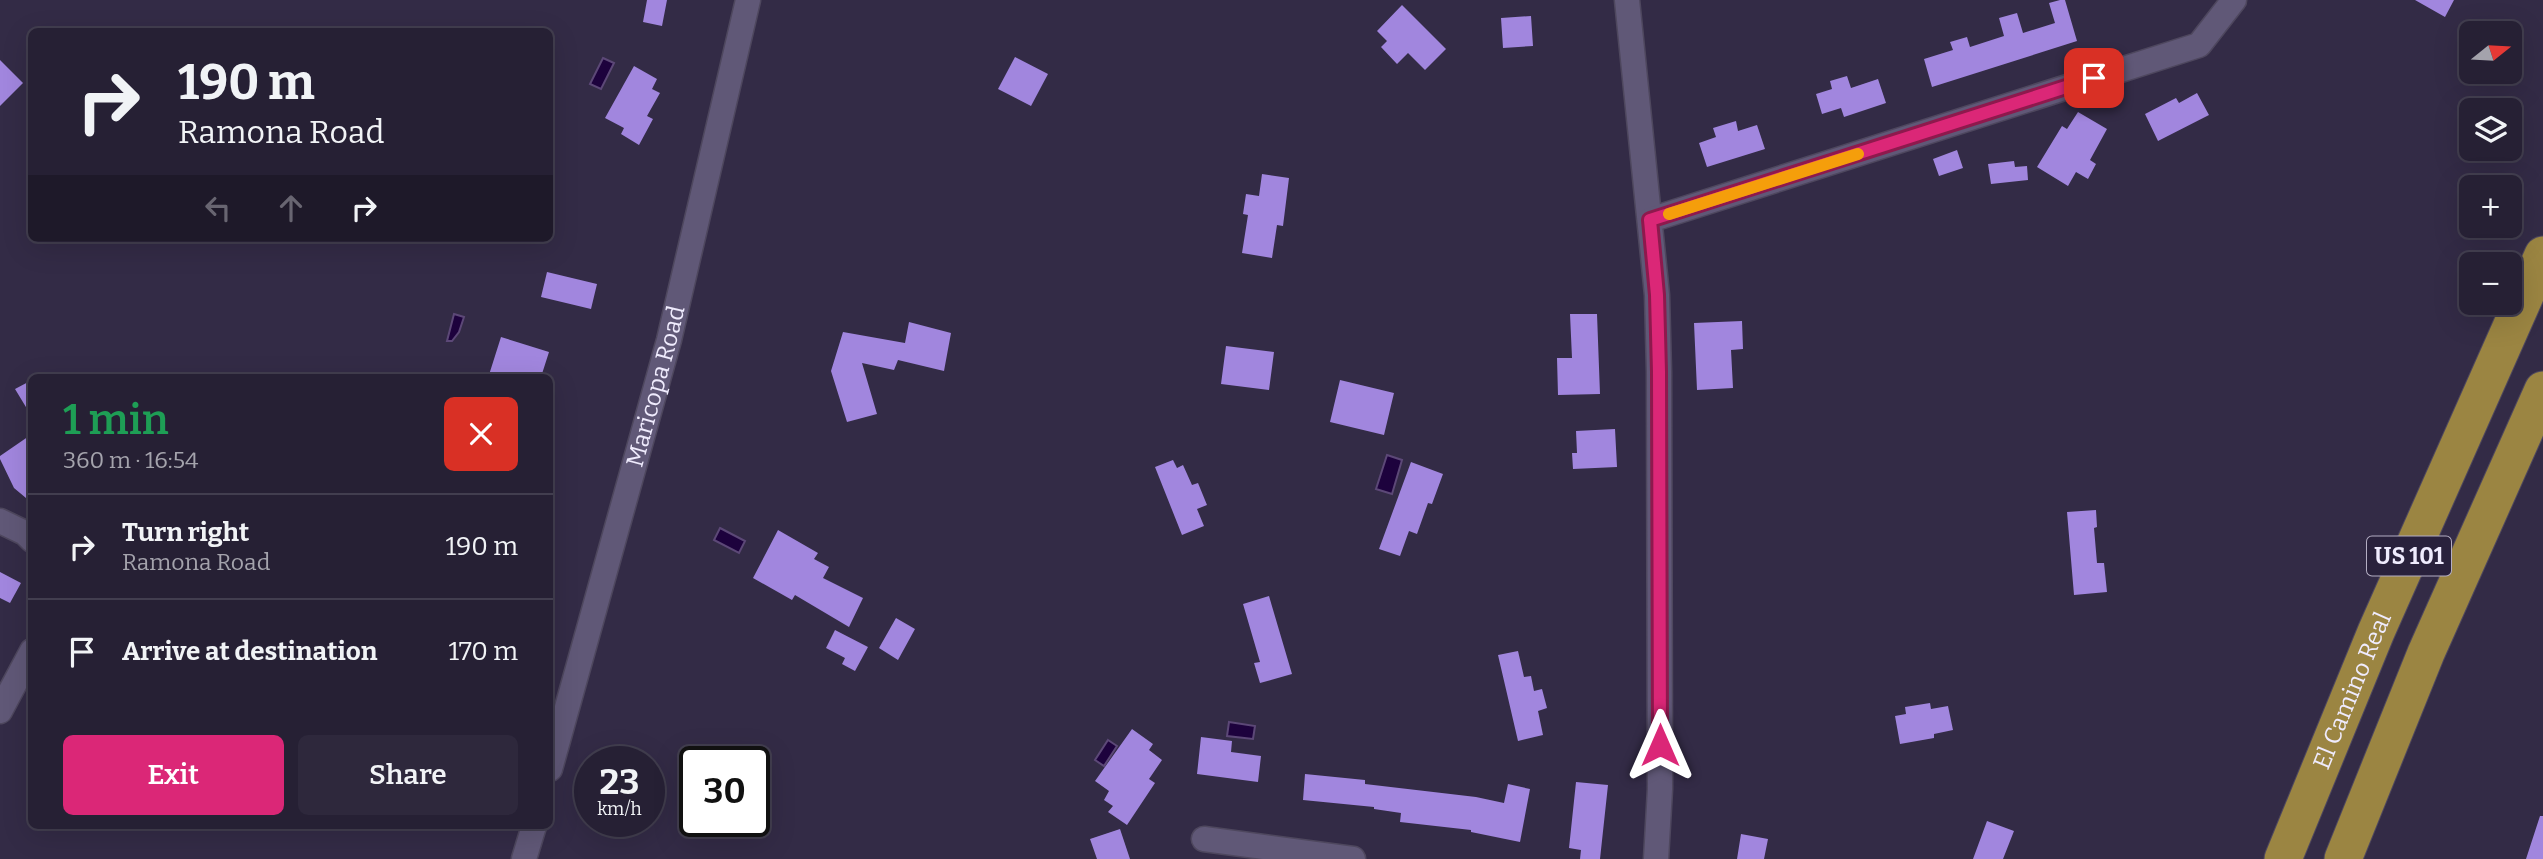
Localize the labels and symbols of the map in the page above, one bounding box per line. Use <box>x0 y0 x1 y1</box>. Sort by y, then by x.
north arrow <box>2459 21 2522 84</box>
pin <box>2064 48 2124 108</box>
street label: Maricopa Road <box>620 303 691 470</box>
road number: US 101 <box>2367 536 2451 576</box>
street label: El Camino Real <box>2307 608 2397 773</box>
position arrow <box>1623 708 1697 782</box>
speed limit sign: 30 <box>679 746 770 837</box>

